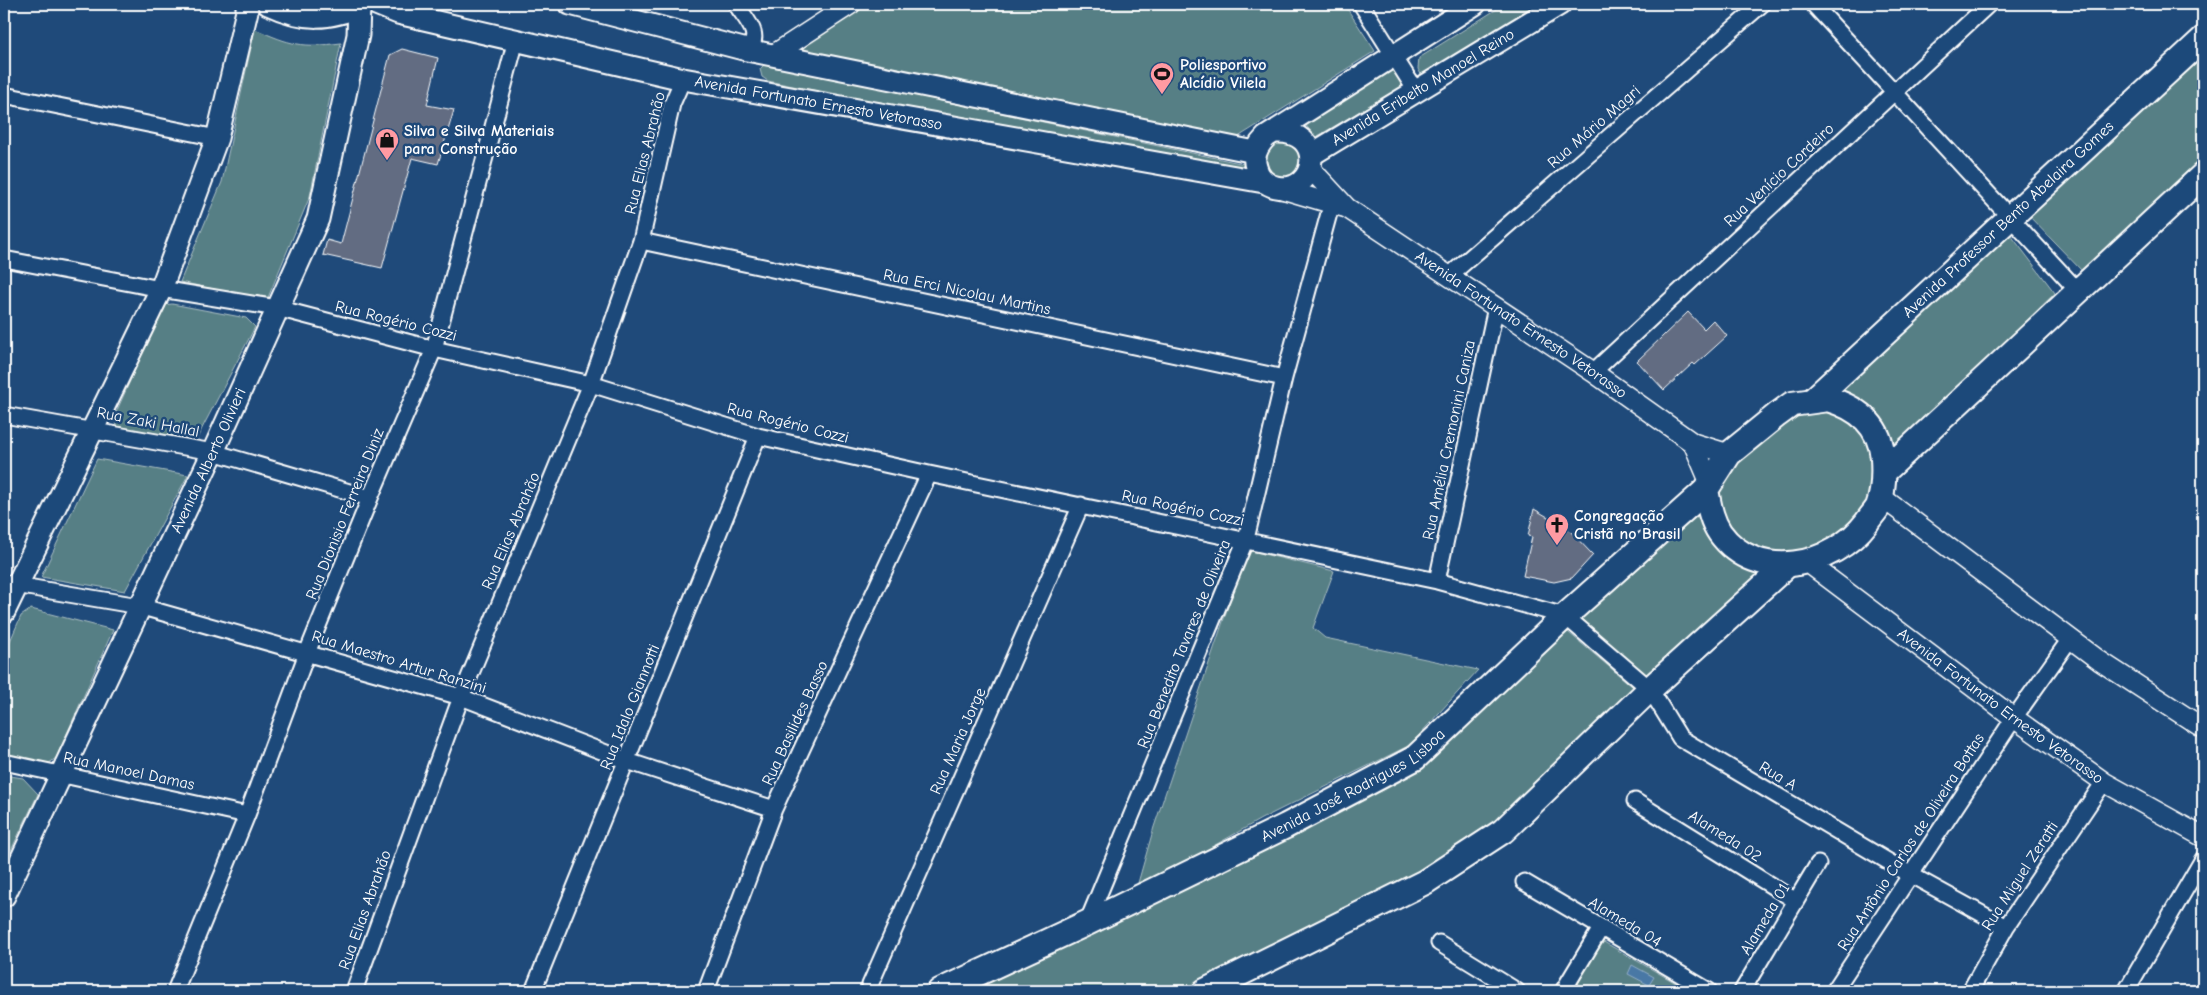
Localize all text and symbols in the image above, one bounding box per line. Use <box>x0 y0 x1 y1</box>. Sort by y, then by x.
street label: Avenida Eribelto Manoel Reino <box>1328 25 1518 149</box>
place label: Poliesportivo Alcídio Vilela <box>1180 56 1266 92</box>
sports icon: Poliesportivo Alcídio Vilela <box>1149 61 1175 95</box>
street label: Avenida Fortunato Ernesto Vetorasso <box>693 72 944 134</box>
street label: Rua Mário Magri <box>1544 82 1644 172</box>
street label: Rua Elias Abrahão <box>621 90 669 216</box>
street label: Avenida Professor Bento Abelaira Gomes <box>1899 117 2118 321</box>
street label: Rua Venício Cordeiro <box>1720 120 1838 230</box>
place label: Silva e Silva Materiais para Construção <box>404 122 554 158</box>
shop icon: Silva e Silva Materiais para Construção <box>374 127 400 161</box>
street label: Avenida Fortunato Ernesto Vetorasso <box>1412 247 1630 402</box>
street label: Rua Erci Nicolau Martins <box>882 265 1053 319</box>
street label: Rua Rogério Cozzi <box>333 297 459 345</box>
street label: Rua Amélia Cremonini Caniza <box>1419 338 1479 542</box>
street label: Avenida Alberto Olivieri <box>167 385 250 536</box>
street label: Rua Rogério Cozzi <box>725 399 851 447</box>
street label: Rua Zaki Hallal <box>95 403 201 441</box>
street label: Rua Dionisio Ferreira Diniz <box>302 426 388 602</box>
street label: Rua Elias Abrahão <box>478 470 544 592</box>
street label: Rua Rogério Cozzi <box>1120 486 1246 530</box>
place label: Congregação Cristã no Brasil <box>1574 507 1680 543</box>
church icon: Congregação Cristã no Brasil <box>1544 512 1570 546</box>
street label: Rua Benedito Tavares de Oliveira <box>1134 537 1234 751</box>
street label: Avenida Fortunato Ernesto Vetorasso <box>1894 624 2107 788</box>
street label: Rua Maestro Artur Ranzini <box>309 627 489 697</box>
street label: Rua Idalo Giannotti <box>597 642 663 772</box>
street label: Rua Basilides Basso <box>758 658 832 788</box>
street label: Rua Maria Jorge <box>926 685 990 797</box>
street label: Avenida José Rodrigues Lisboa <box>1258 725 1449 846</box>
street label: Rua Antônio Carlos de Oliveira Bottas <box>1834 730 1988 954</box>
street label: Rua Manoel Damas <box>62 748 197 794</box>
street label: Rua A <box>1756 758 1800 794</box>
street label: Alameda 02 <box>1685 807 1765 865</box>
street label: Rua Miguel Zeratti <box>1978 818 2062 934</box>
street label: Rua Elias Abrahão <box>335 848 395 972</box>
street label: Alameda 01 <box>1737 880 1793 958</box>
street label: Alameda 04 <box>1585 893 1665 951</box>

